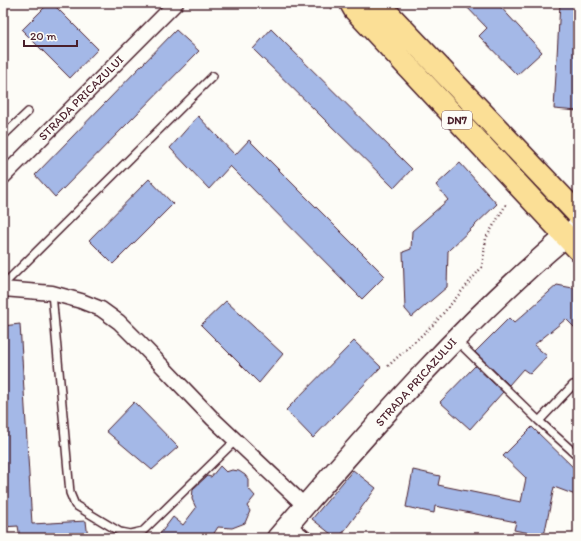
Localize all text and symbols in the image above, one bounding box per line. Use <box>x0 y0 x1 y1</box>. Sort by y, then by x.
scale bar <box>24 22 77 48</box>
text: 20 m <box>30 29 57 43</box>
street label: STRADA PRICAZULUI <box>36 53 126 143</box>
road number: DN7 <box>442 111 472 129</box>
street label: STRADA PRICAZULUI <box>373 335 459 429</box>

